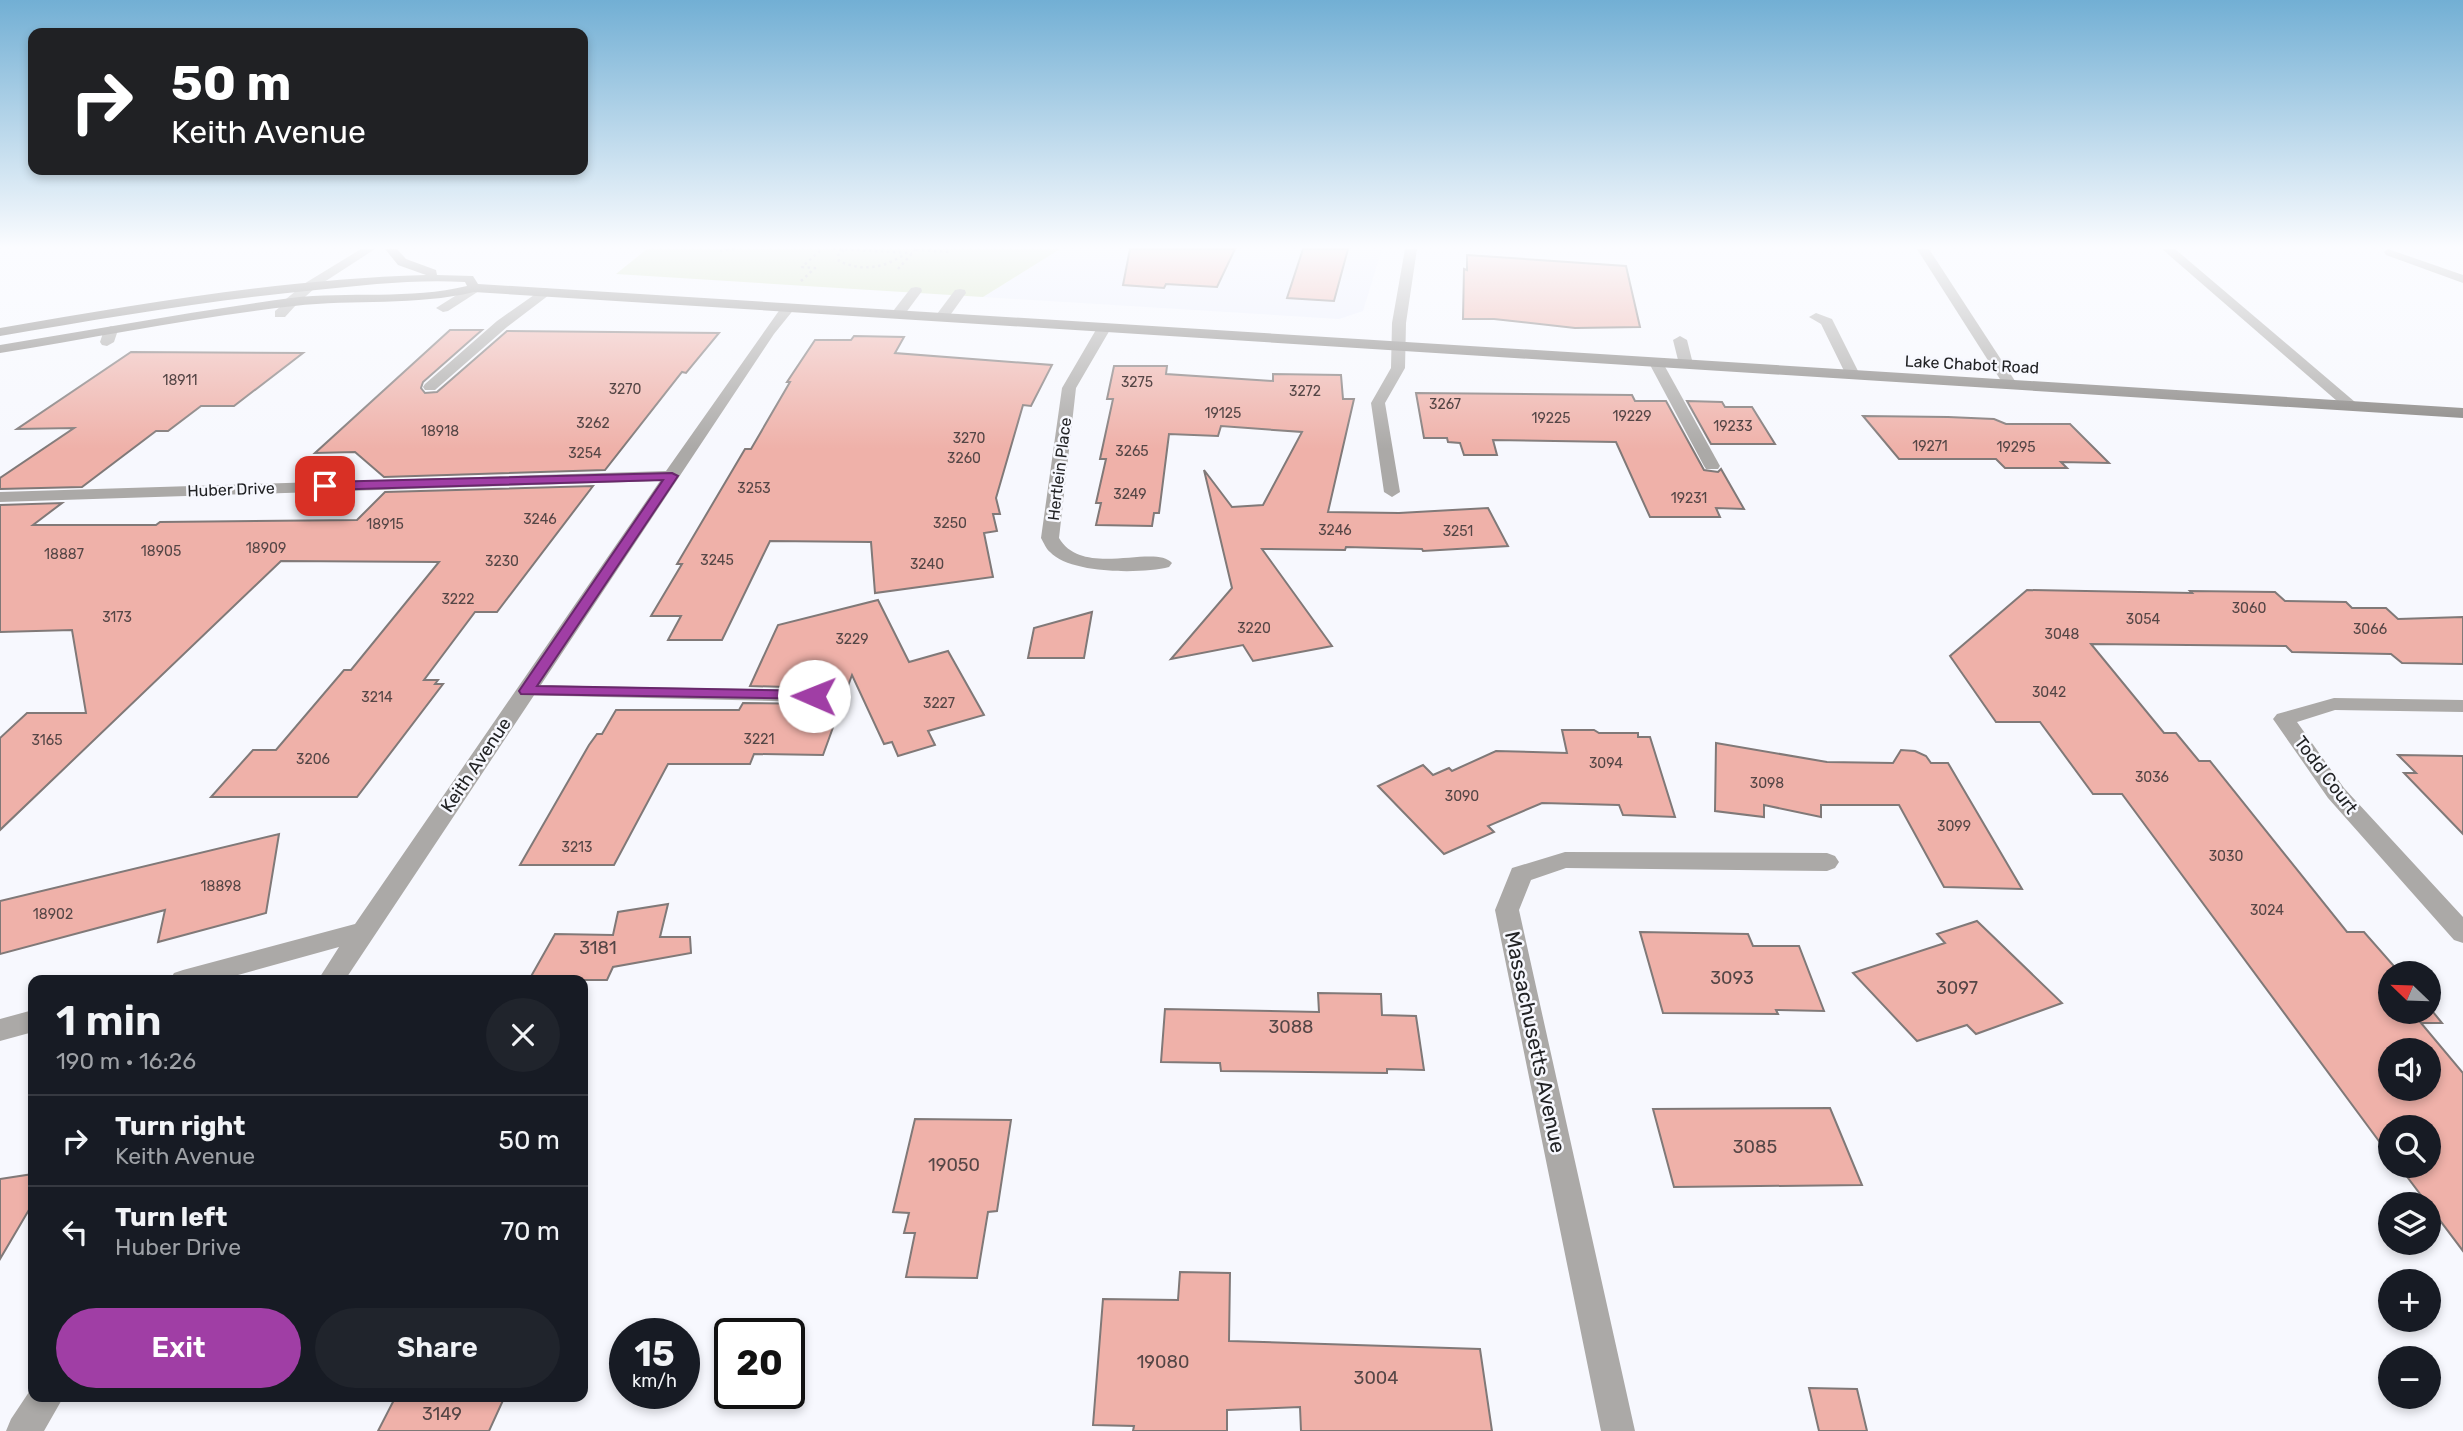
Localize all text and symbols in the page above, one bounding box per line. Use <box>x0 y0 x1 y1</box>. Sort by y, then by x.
text: 50 m <box>171 54 291 112</box>
icon: right <box>56 56 147 147</box>
text: Keith Avenue <box>171 113 366 151</box>
street label: Lake Chabot Road <box>1904 351 2040 378</box>
house number: 18911 <box>162 372 198 389</box>
house number: 3275 <box>1121 374 1153 391</box>
house number: 3270 <box>609 381 641 398</box>
house number: 3272 <box>1289 383 1321 400</box>
house number: 3267 <box>1429 396 1461 413</box>
house number: 19125 <box>1205 405 1241 422</box>
house number: 19229 <box>1612 408 1652 425</box>
house number: 19225 <box>1531 410 1571 427</box>
house number: 3262 <box>576 415 610 432</box>
street label: Hertlein Place <box>1044 416 1075 522</box>
house number: 19233 <box>1713 418 1753 435</box>
house number: 18918 <box>421 423 459 440</box>
house number: 3270 <box>953 430 985 447</box>
house number: 19271 <box>1912 438 1948 455</box>
house number: 19295 <box>1996 439 2036 456</box>
house number: 3265 <box>1115 443 1149 460</box>
house number: 3254 <box>568 445 602 462</box>
house number: 3260 <box>947 450 981 467</box>
pin <box>295 456 355 516</box>
icon: arrive <box>306 467 344 505</box>
street label: Huber Drive <box>187 478 275 501</box>
house number: 3253 <box>737 480 771 497</box>
house number: 3249 <box>1113 486 1147 503</box>
house number: 19231 <box>1671 490 1707 507</box>
house number: 3246 <box>523 511 557 528</box>
house number: 3250 <box>933 515 967 532</box>
house number: 18915 <box>366 516 404 533</box>
house number: 3246 <box>1318 522 1352 539</box>
house number: 3251 <box>1443 523 1473 540</box>
house number: 18909 <box>246 540 286 557</box>
house number: 18905 <box>141 543 181 560</box>
house number: 18887 <box>44 546 84 563</box>
house number: 3245 <box>700 552 734 569</box>
house number: 3230 <box>485 553 519 570</box>
house number: 3240 <box>910 556 944 573</box>
house number: 3222 <box>441 591 475 608</box>
house number: 3060 <box>2232 600 2266 617</box>
house number: 3173 <box>102 609 132 626</box>
house number: 3054 <box>2126 611 2160 628</box>
house number: 3220 <box>1237 620 1271 637</box>
house number: 3066 <box>2353 621 2387 638</box>
house number: 3048 <box>2045 626 2080 643</box>
house number: 3229 <box>835 631 869 648</box>
position arrow <box>777 659 851 733</box>
house number: 3042 <box>2032 684 2066 701</box>
house number: 3214 <box>361 689 393 706</box>
house number: 3227 <box>923 695 955 712</box>
street label: Keith Avenue <box>436 713 516 817</box>
house number: 3221 <box>744 731 774 748</box>
house number: 3165 <box>32 732 62 749</box>
street label: Todd Court <box>2290 732 2362 818</box>
house number: 3206 <box>296 751 330 768</box>
house number: 3094 <box>1589 755 1623 772</box>
house number: 3036 <box>2135 769 2169 786</box>
house number: 3098 <box>1750 775 1784 792</box>
house number: 3090 <box>1445 788 1479 805</box>
house number: 3099 <box>1937 818 1971 835</box>
house number: 3213 <box>561 839 593 856</box>
house number: 3030 <box>2209 848 2243 865</box>
house number: 18898 <box>200 878 242 895</box>
house number: 3024 <box>2250 902 2284 919</box>
house number: 18902 <box>33 906 73 923</box>
street label: Massachusetts Avenue <box>1500 929 1571 1155</box>
house number: 3181 <box>579 937 617 959</box>
north arrow <box>2378 961 2441 1024</box>
map controls <box>2378 961 2441 1409</box>
house number: 3093 <box>1710 967 1754 989</box>
house number: 3097 <box>1936 977 1978 999</box>
text: 1 min <box>56 996 162 1046</box>
button: close <box>486 998 560 1072</box>
house number: 3088 <box>1268 1016 1314 1038</box>
button: sound <box>2378 1038 2441 1101</box>
text: 190 m · 16:26 <box>56 1047 196 1075</box>
text: Turn right <box>115 1111 245 1142</box>
button: search <box>2378 1115 2441 1178</box>
icon: right <box>56 1122 94 1160</box>
text: 50 m <box>499 1125 560 1156</box>
house number: 3085 <box>1733 1136 1777 1158</box>
text: Keith Avenue <box>115 1142 255 1170</box>
house number: 19050 <box>928 1154 980 1176</box>
button: layers <box>2378 1192 2441 1255</box>
text: Turn left <box>115 1202 227 1233</box>
icon: left <box>56 1213 94 1251</box>
text: 70 m <box>501 1216 560 1247</box>
text: Huber Drive <box>115 1233 241 1261</box>
button: + <box>2378 1269 2441 1332</box>
button: Exit <box>56 1308 301 1388</box>
button: Share <box>315 1308 560 1388</box>
speed limit sign: 20 <box>714 1318 805 1409</box>
text: 15 <box>634 1333 675 1375</box>
button: − <box>2378 1346 2441 1409</box>
house number: 19080 <box>1137 1351 1189 1373</box>
house number: 3004 <box>1354 1367 1398 1389</box>
text: km/h <box>632 1370 677 1392</box>
house number: 3149 <box>422 1403 462 1425</box>

